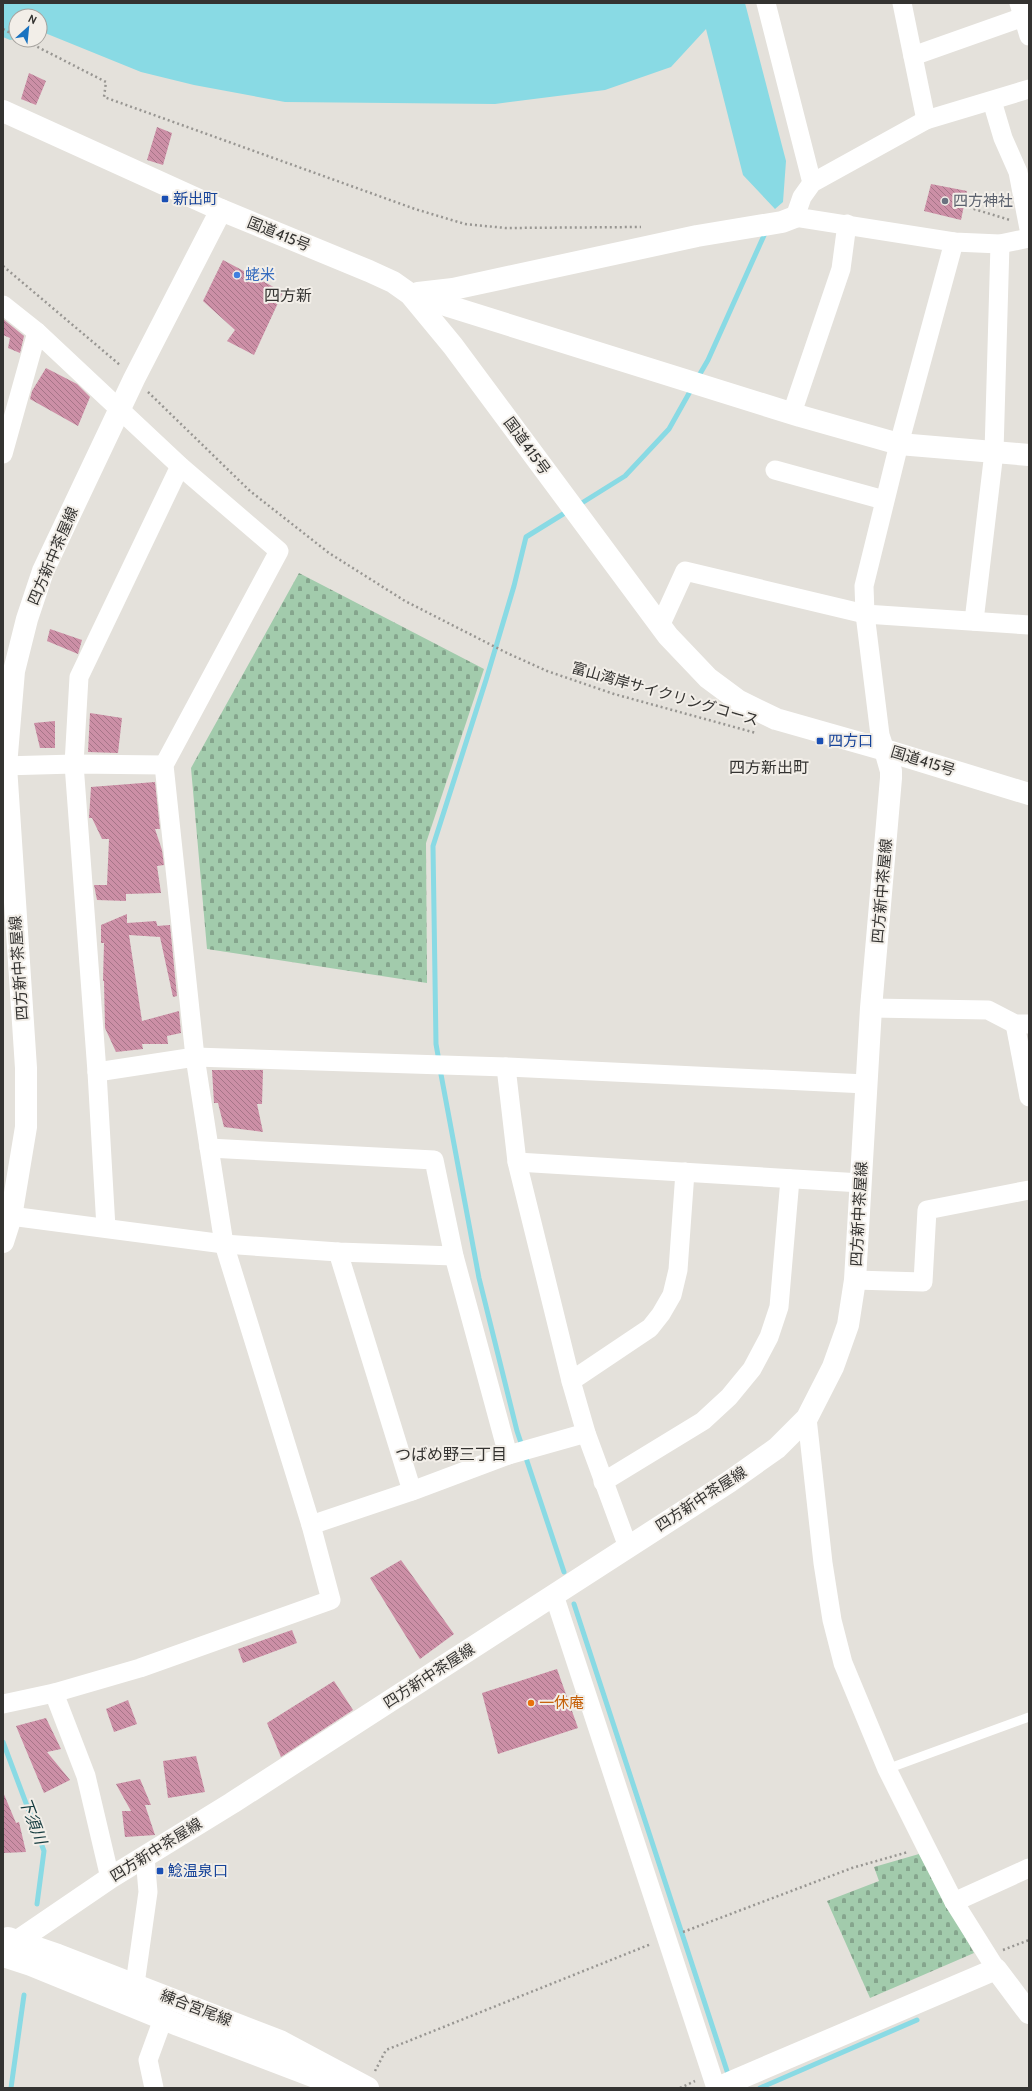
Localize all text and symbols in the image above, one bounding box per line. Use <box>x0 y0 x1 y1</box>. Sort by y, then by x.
north arrow <box>8 8 48 48</box>
text: N <box>26 11 39 27</box>
place label: 新出町 <box>173 190 218 208</box>
place label: 四方神社 <box>953 192 1013 210</box>
marker: 新出町 <box>160 194 170 204</box>
marker: 四方神社 <box>940 196 950 206</box>
street label: 国道415号 <box>245 213 313 255</box>
place label: 蛯米 <box>245 266 275 284</box>
marker: 蛯米 <box>232 270 242 280</box>
district label: 四方新 <box>264 286 312 305</box>
street label: 国道415号 <box>500 414 554 478</box>
street label: 四方新中茶屋線 <box>24 504 82 608</box>
street label: 富山湾岸サイクリングコース <box>569 659 761 729</box>
place label: 四方口 <box>828 732 873 750</box>
marker: 四方口 <box>815 736 825 746</box>
street label: 国道415号 <box>888 743 958 779</box>
district label: 四方新出町 <box>729 758 809 777</box>
street label: 四方新中茶屋線 <box>868 838 896 944</box>
street label: 四方新中茶屋線 <box>6 915 32 1021</box>
street label: 四方新中茶屋線 <box>847 1161 871 1267</box>
district label: つばめ野三丁目 <box>395 1445 507 1464</box>
street label: 四方新中茶屋線 <box>652 1463 750 1535</box>
street label: 四方新中茶屋線 <box>380 1640 478 1712</box>
place label: 一休庵 <box>539 1694 584 1712</box>
marker: 一休庵 <box>526 1698 536 1708</box>
water label: 下須川 <box>16 1795 51 1849</box>
street label: 四方新中茶屋線 <box>107 1815 205 1885</box>
place label: 鯰温泉口 <box>168 1862 228 1880</box>
marker: 鯰温泉口 <box>155 1866 165 1876</box>
street label: 練合宮尾線 <box>158 1986 234 2030</box>

